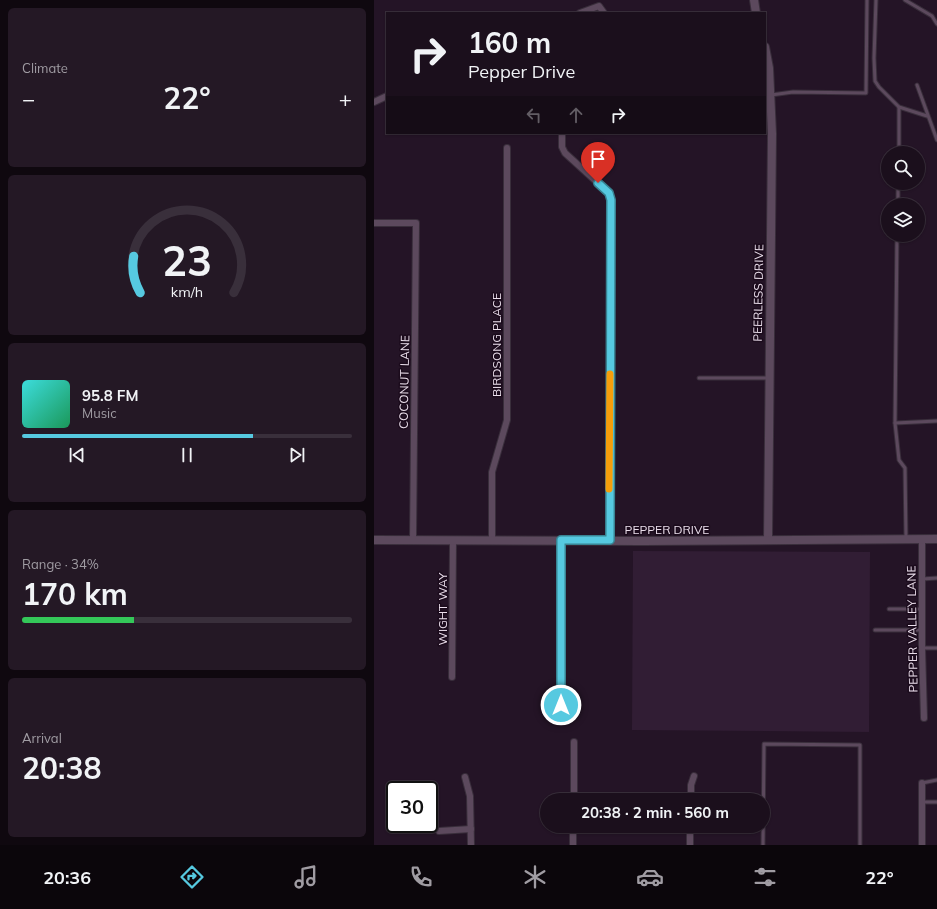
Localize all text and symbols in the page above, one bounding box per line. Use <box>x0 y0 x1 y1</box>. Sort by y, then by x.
text: 160 m <box>468 25 551 60</box>
icon: right <box>402 28 454 80</box>
text: Climate <box>22 60 68 76</box>
text: Pepper Drive <box>468 60 575 83</box>
text: 22° <box>163 79 211 117</box>
text: − <box>22 85 35 113</box>
text: + <box>339 85 352 113</box>
icon: left <box>523 104 545 126</box>
icon: ahead <box>565 104 587 126</box>
icon: right <box>607 104 629 126</box>
pin <box>581 142 615 183</box>
map controls <box>881 146 925 242</box>
button: search <box>881 146 925 190</box>
icon: arrive <box>587 148 609 170</box>
button: layers <box>881 198 925 242</box>
text: 23 <box>162 234 212 286</box>
street label: PEERLESS DRIVE <box>750 244 766 342</box>
text: km/h <box>171 283 203 301</box>
street label: BIRDSONG PLACE <box>489 293 504 397</box>
street label: COCONUT LANE <box>396 335 412 429</box>
text: 95.8 FM <box>82 386 138 405</box>
text: Music <box>82 405 117 421</box>
icon: previous <box>66 444 88 466</box>
icon: pause <box>176 444 198 466</box>
icon: next <box>286 444 308 466</box>
street label: PEPPER DRIVE <box>625 522 709 537</box>
text: Range · 34% <box>22 556 99 572</box>
street label: PEPPER VALLEY LANE <box>903 565 921 693</box>
street label: WIGHT WAY <box>435 572 450 645</box>
text: 170 km <box>22 575 128 613</box>
position arrow <box>540 684 582 726</box>
text: Arrival <box>22 730 62 746</box>
text: 20:38 <box>22 749 101 787</box>
speed limit sign: 30 <box>386 781 438 833</box>
text: 20:38 · 2 min · 560 m <box>581 803 729 822</box>
icon: directions <box>178 863 206 891</box>
icon: music <box>292 863 320 891</box>
icon: phone <box>407 863 435 891</box>
icon: climate <box>521 863 549 891</box>
icon: car <box>636 863 664 891</box>
icon: filters <box>751 863 779 891</box>
text: 20:36 <box>43 866 91 889</box>
text: 22° <box>865 866 894 889</box>

